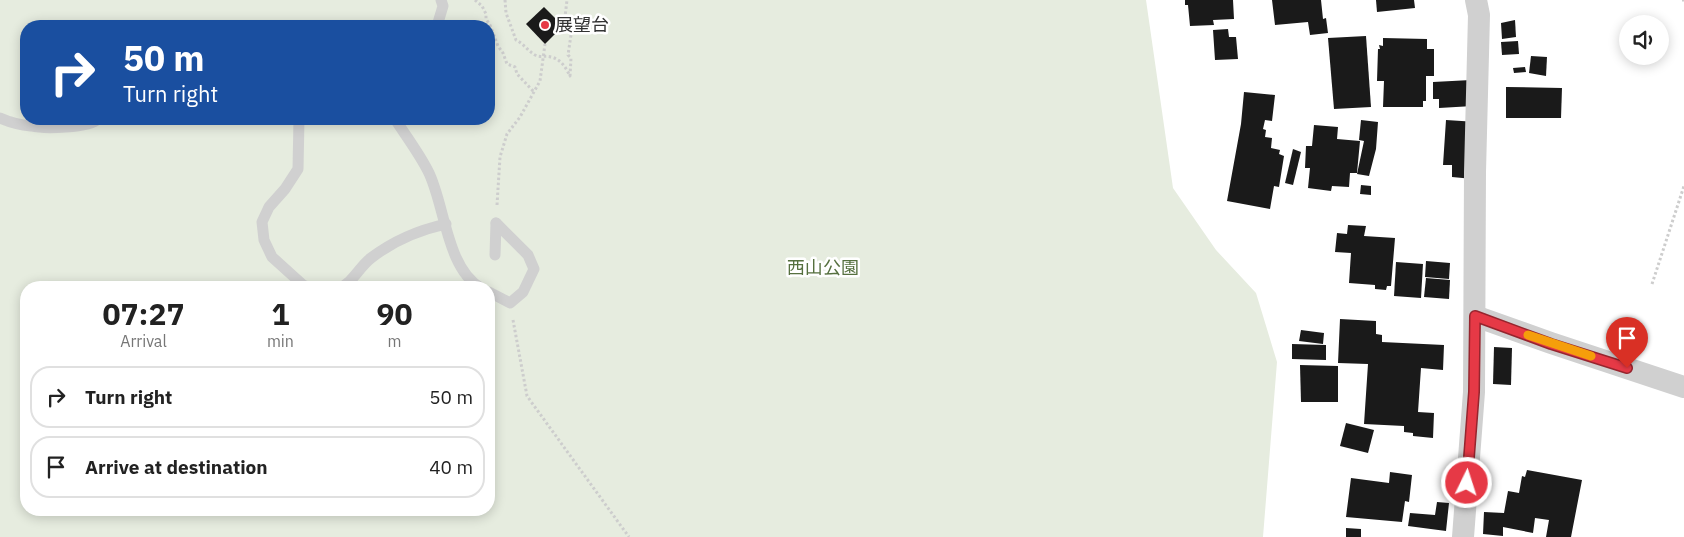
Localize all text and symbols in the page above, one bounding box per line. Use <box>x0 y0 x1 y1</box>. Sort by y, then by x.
place label: 展望台 <box>555 13 609 36</box>
map controls <box>1619 15 1669 65</box>
button: sound <box>1619 15 1669 65</box>
marker: 展望台 <box>539 19 551 31</box>
text: 50 m <box>123 35 205 81</box>
icon: right <box>40 40 105 105</box>
text: Turn right <box>123 79 218 108</box>
park label: 西山公園 <box>787 256 859 279</box>
text: 07:27 <box>103 294 184 333</box>
text: 1 <box>271 294 289 333</box>
text: 90 <box>376 294 412 333</box>
pin <box>1606 317 1648 368</box>
icon: arrive <box>1613 324 1641 352</box>
text: Arrival <box>120 331 167 351</box>
text: min <box>267 331 294 351</box>
text: m <box>387 331 401 351</box>
icon: right <box>42 383 70 411</box>
text: Turn right <box>85 385 172 409</box>
text: 50 m <box>429 385 473 409</box>
icon: arrive <box>42 453 70 481</box>
text: Arrive at destination <box>85 455 268 479</box>
text: 40 m <box>429 455 473 479</box>
position arrow <box>1440 456 1492 508</box>

